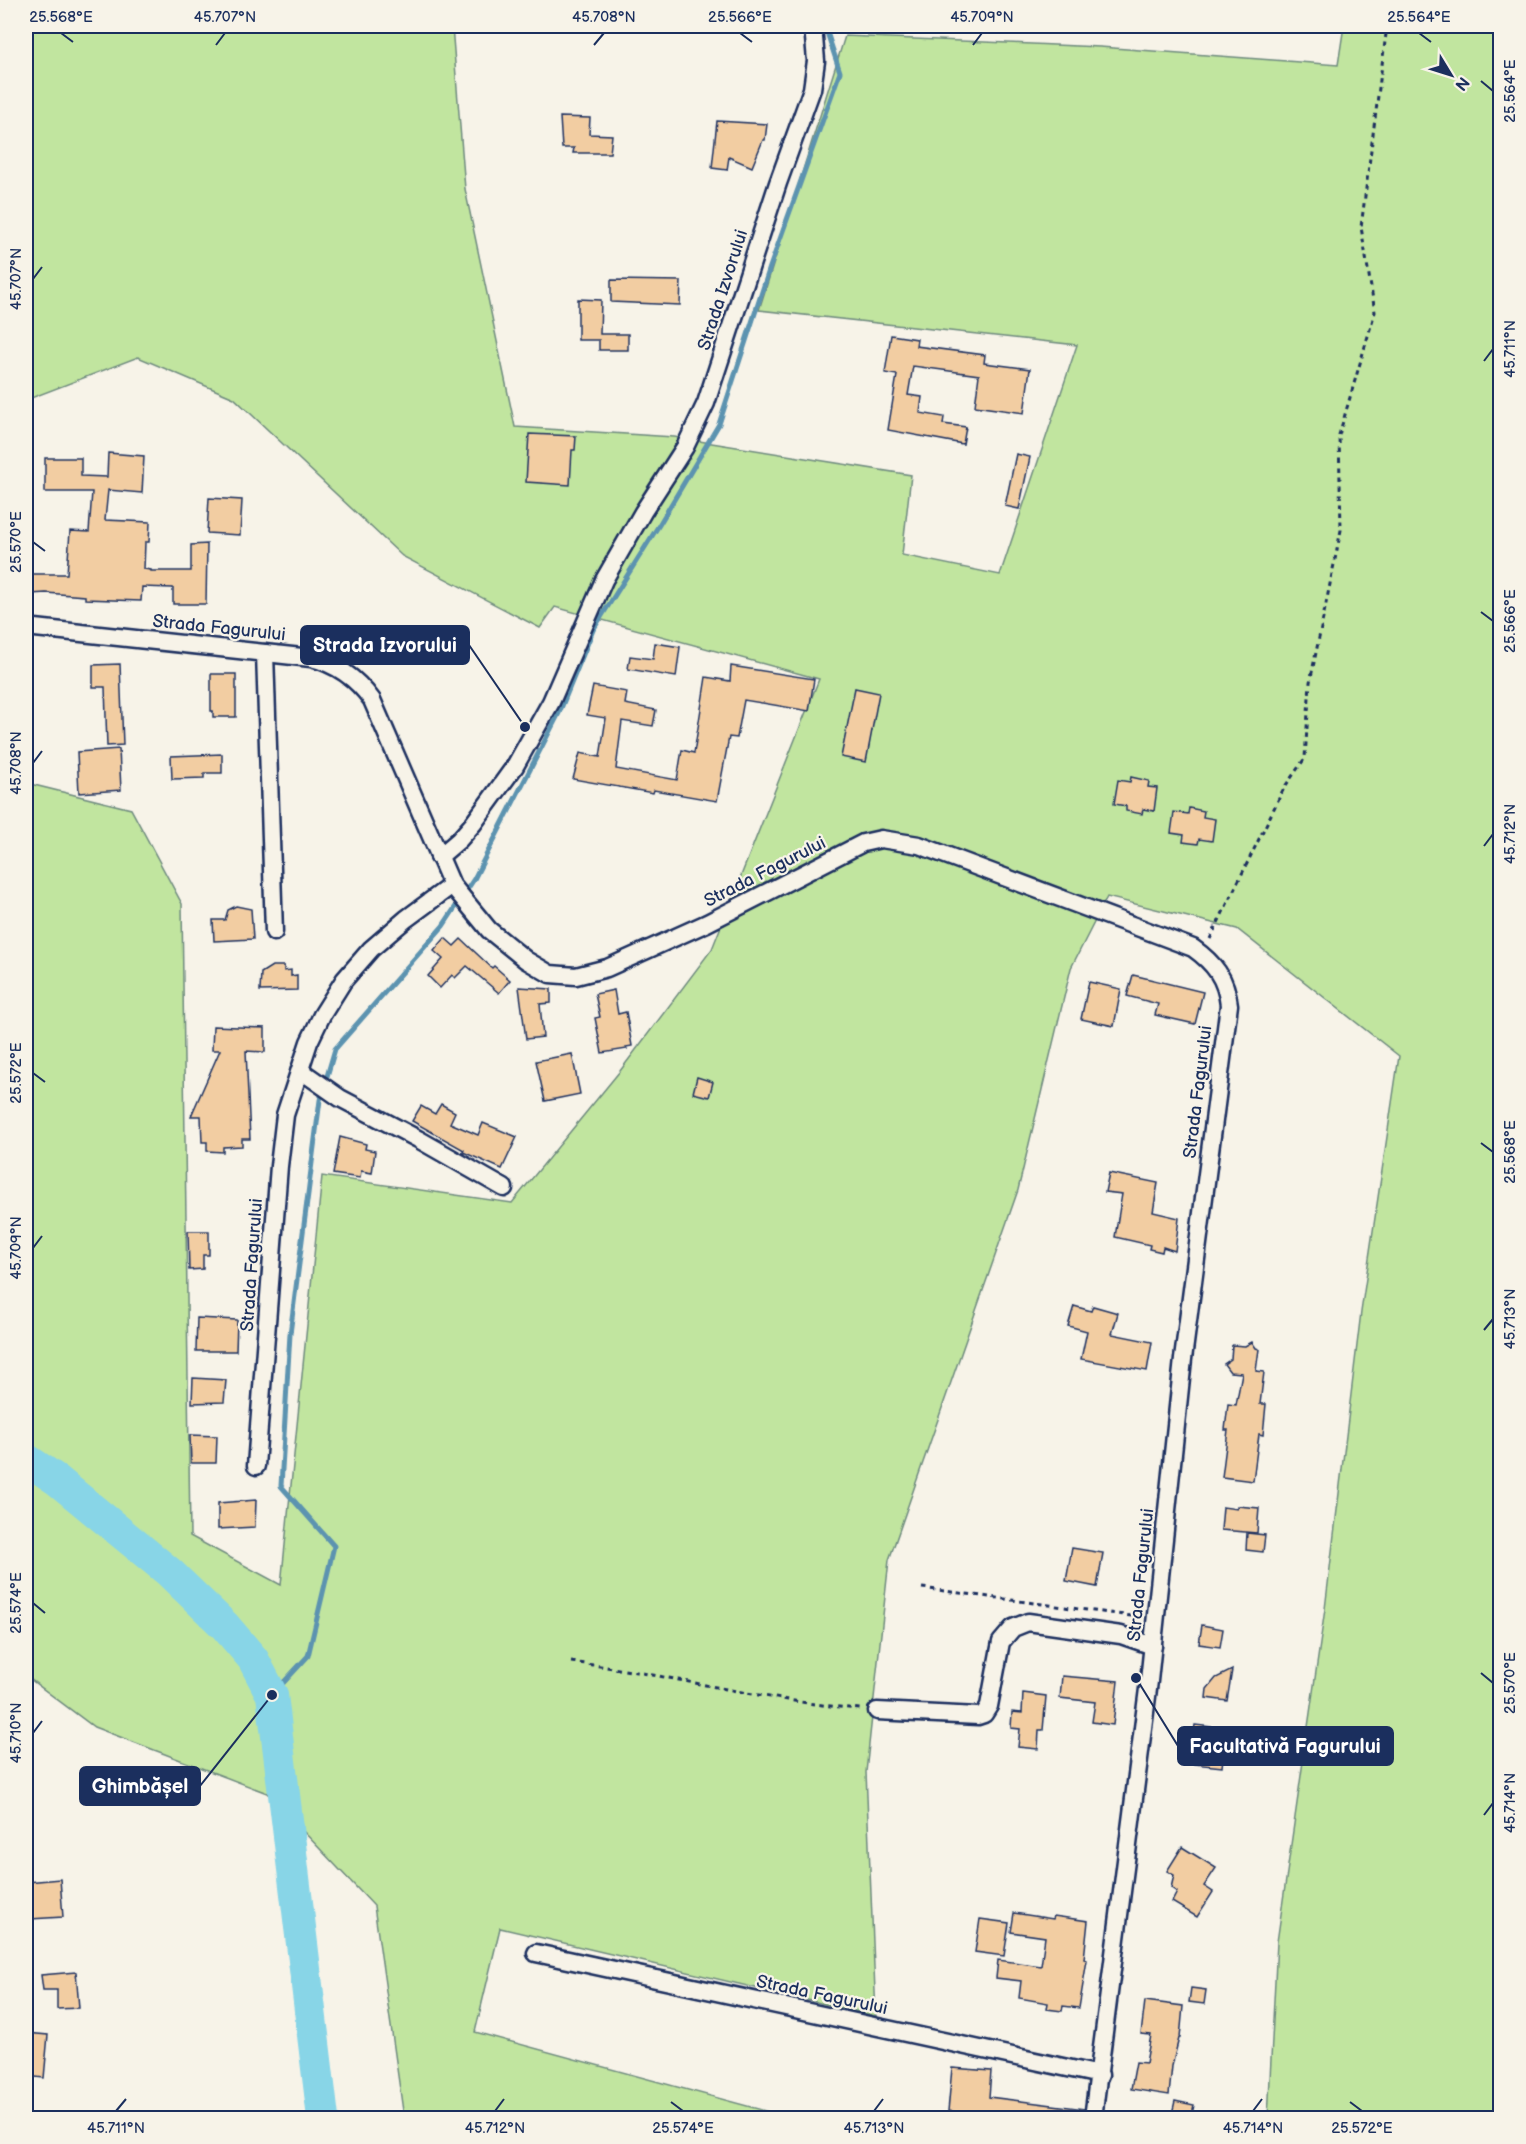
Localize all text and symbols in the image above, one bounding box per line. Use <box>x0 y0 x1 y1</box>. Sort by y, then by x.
text: 25.568°E <box>29 8 93 27</box>
text: 45.707°N <box>194 8 256 27</box>
text: 45.708°N <box>572 8 636 27</box>
text: 25.566°E <box>708 8 772 27</box>
text: 45.709°N <box>950 8 1014 27</box>
text: 25.564°E <box>1387 8 1451 27</box>
north arrow <box>1421 45 1481 105</box>
text: 25.564°E <box>1501 59 1520 123</box>
text: N <box>1450 73 1473 94</box>
street label: Strada Izvorului <box>694 227 752 353</box>
text: 45.707°N <box>7 248 26 310</box>
text: 45.711°N <box>1501 320 1520 378</box>
text: 25.570°E <box>7 511 26 573</box>
text: 25.566°E <box>1501 589 1520 653</box>
street label: Strada Fagurului <box>151 611 287 645</box>
callout: Strada Izvorului <box>301 626 469 664</box>
text: Strada Izvorului <box>313 634 457 658</box>
text: 45.708°N <box>7 731 26 795</box>
text: 45.712°N <box>1501 804 1520 864</box>
street label: Strada Fagurului <box>701 832 829 912</box>
street label: Strada Fagurului <box>1179 1024 1217 1160</box>
text: 25.572°E <box>7 1042 26 1104</box>
text: 25.568°E <box>1501 1120 1520 1184</box>
street label: Strada Fagurului <box>237 1198 267 1332</box>
text: 45.709°N <box>7 1216 26 1280</box>
text: 45.713°N <box>1501 1289 1520 1349</box>
street label: Strada Fagurului <box>1124 1507 1158 1643</box>
text: 25.574°E <box>7 1572 26 1634</box>
text: 25.570°E <box>1501 1652 1520 1714</box>
text: 45.710°N <box>7 1703 26 1763</box>
callout: Facultativă Fagurului <box>1178 1727 1393 1765</box>
text: Facultativă Fagurului <box>1189 1735 1381 1759</box>
callout: Ghimbășel <box>80 1767 200 1805</box>
text: 45.714°N <box>1501 1773 1520 1833</box>
text: Ghimbășel <box>92 1775 188 1799</box>
street label: Strada Fagurului <box>754 1971 890 2019</box>
text: 45.711°N <box>87 2119 145 2138</box>
text: 45.712°N <box>465 2119 525 2138</box>
text: 25.574°E <box>652 2119 714 2138</box>
text: 45.713°N <box>844 2119 904 2138</box>
text: 45.714°N <box>1223 2119 1283 2138</box>
text: 25.572°E <box>1331 2119 1393 2138</box>

